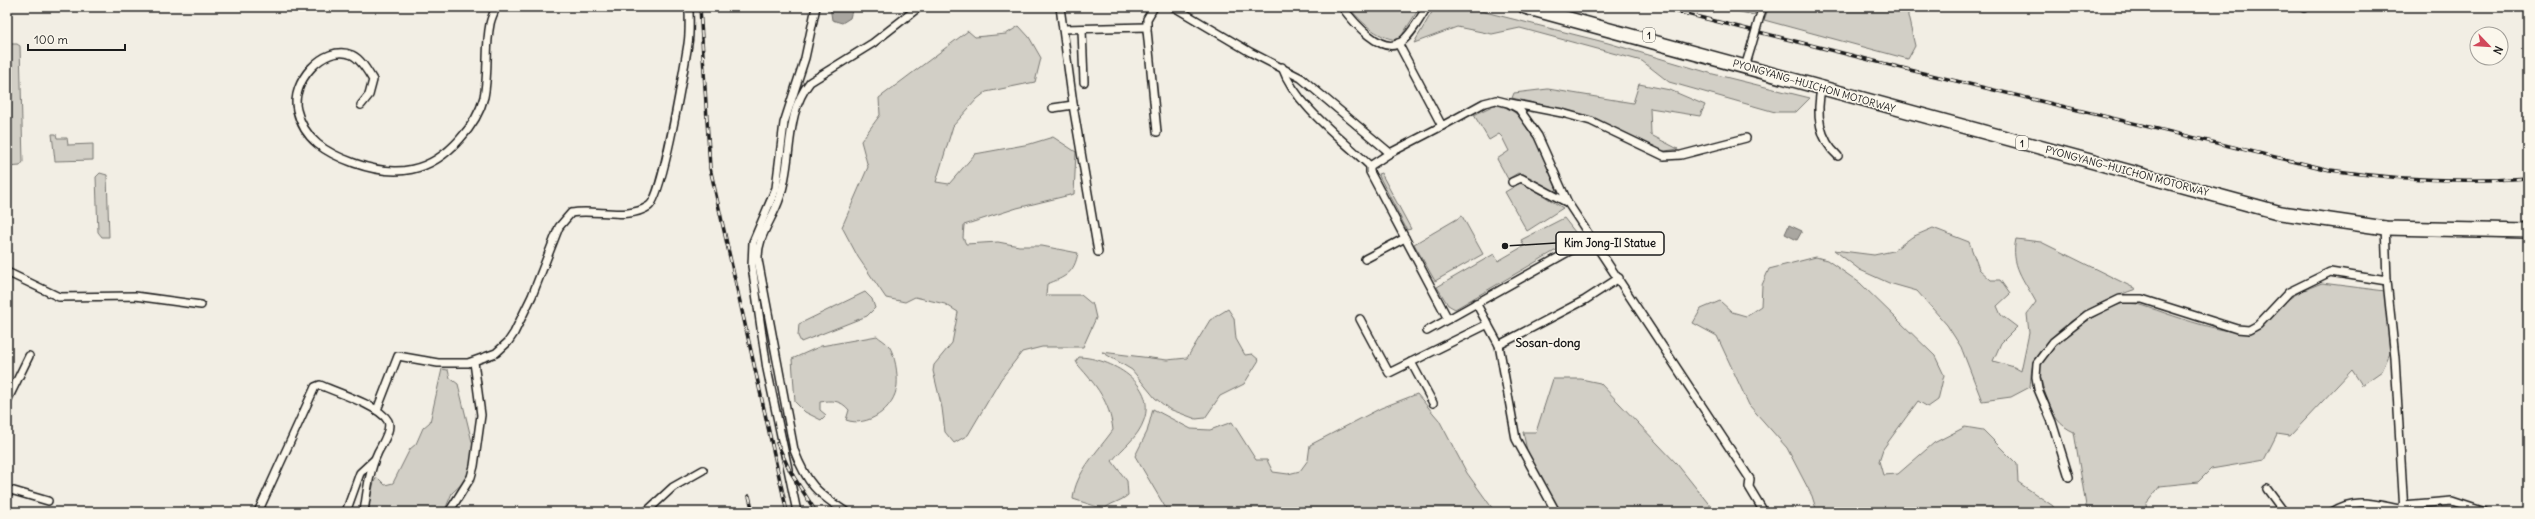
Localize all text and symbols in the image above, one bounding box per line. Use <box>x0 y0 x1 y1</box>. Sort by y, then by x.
scale bar <box>28 26 125 52</box>
north arrow <box>2469 26 2509 66</box>
road number: 1 <box>1643 28 1655 42</box>
text: 100 m <box>34 32 68 47</box>
text: N <box>2490 44 2506 57</box>
street label: PYONGYANG–HUICHON MOTORWAY <box>1731 57 1897 116</box>
road number: 1 <box>2016 136 2028 150</box>
street label: PYONGYANG–HUICHON MOTORWAY <box>2044 143 2211 199</box>
callout: Kim Jong-Il Statue <box>1556 232 1664 255</box>
text: Kim Jong-Il Statue <box>1564 236 1656 251</box>
district label: Sosan-dong <box>1515 335 1581 351</box>

